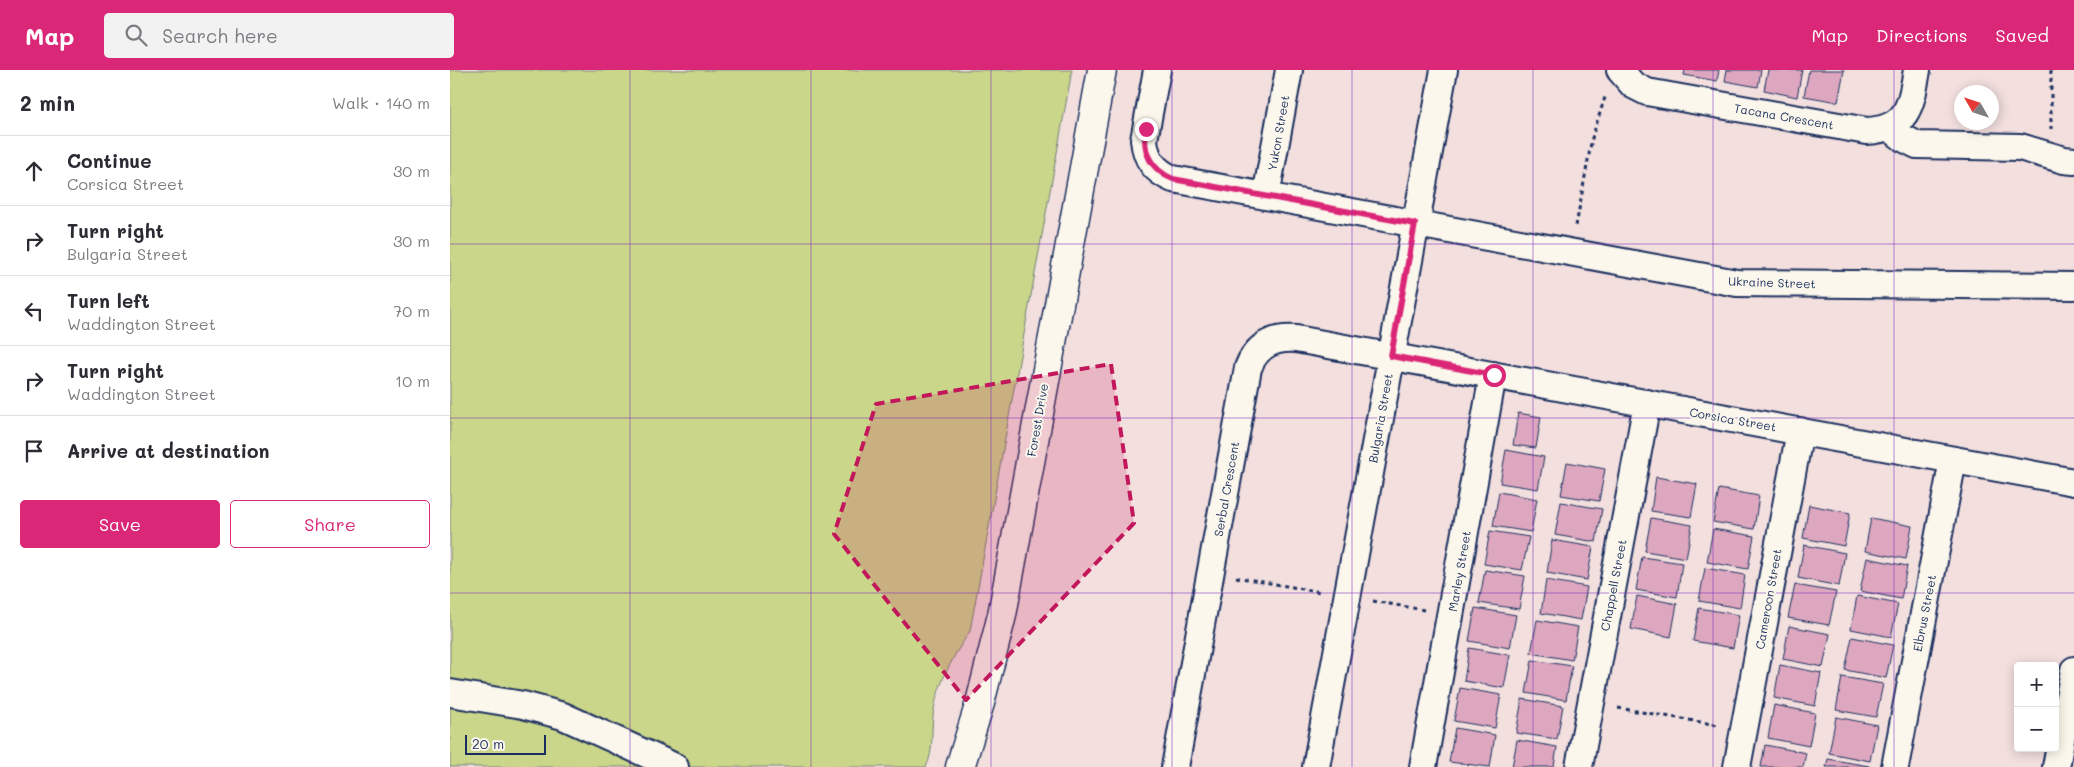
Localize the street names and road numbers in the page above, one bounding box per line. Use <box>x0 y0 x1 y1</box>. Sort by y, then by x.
street label: Yukon Street <box>1263 94 1293 172</box>
street label: Tacana Crescent <box>1733 99 1835 133</box>
street label: Ukraine Street <box>1728 272 1816 292</box>
street label: Bulgaria Street <box>1364 372 1396 464</box>
street label: Forest Drive <box>1023 382 1051 458</box>
street label: Corsica Street <box>1688 404 1778 434</box>
street label: Serbal Crescent <box>1210 440 1242 538</box>
street label: Marley Street <box>1444 529 1474 613</box>
street label: Chappell Street <box>1596 538 1630 632</box>
street label: Cameroon Street <box>1751 547 1785 651</box>
street label: Elbrus Street <box>1909 573 1939 653</box>

